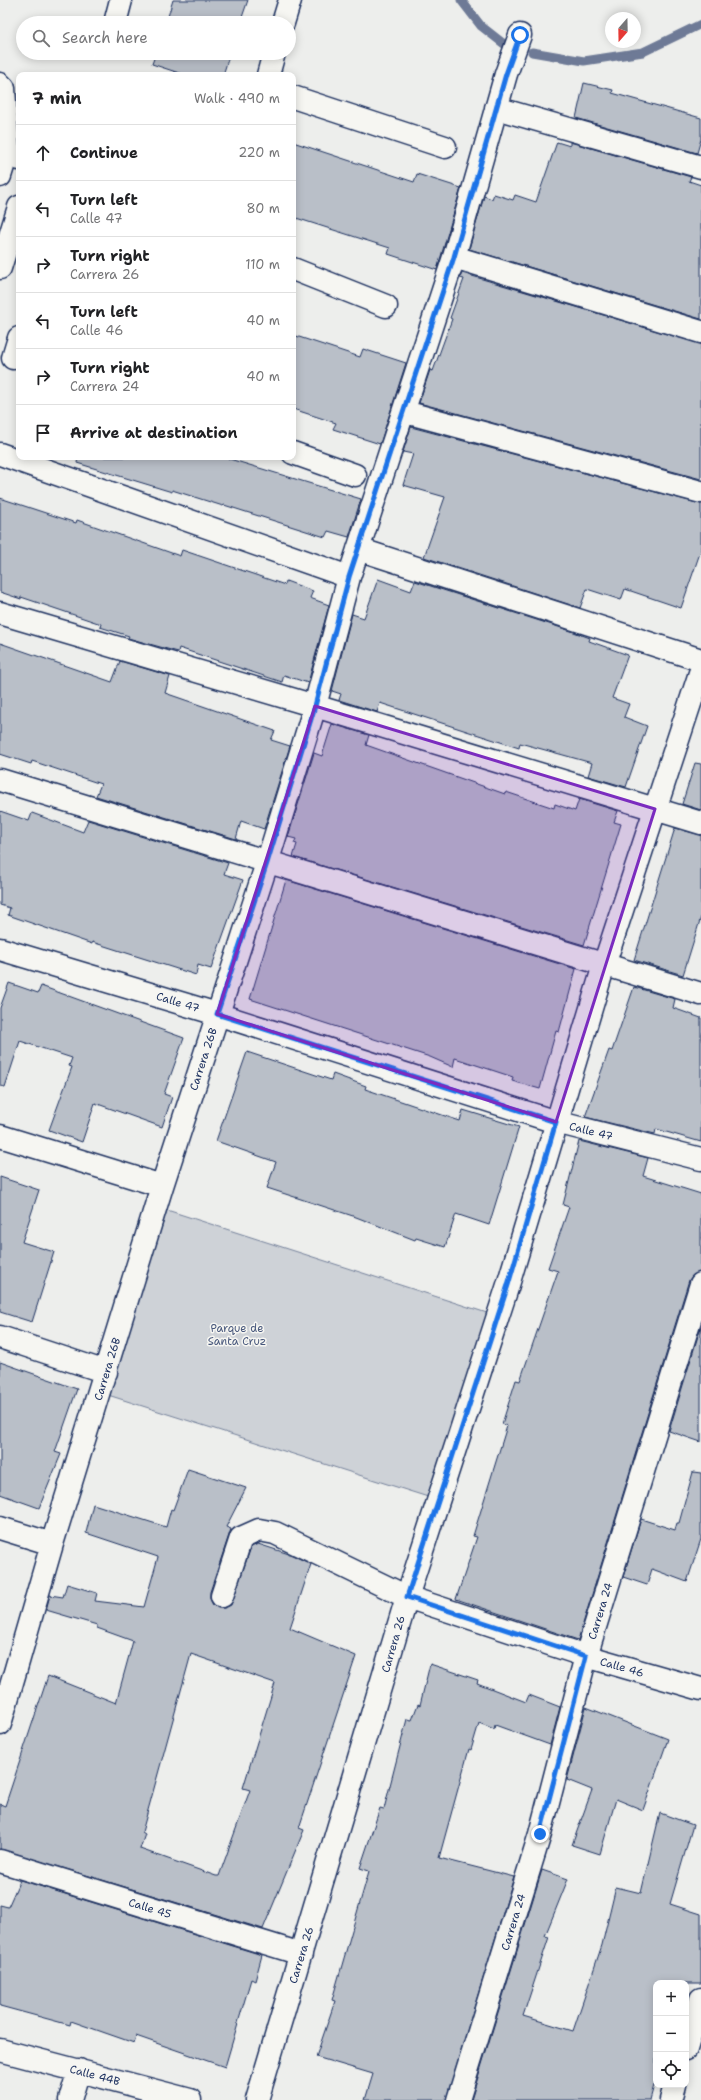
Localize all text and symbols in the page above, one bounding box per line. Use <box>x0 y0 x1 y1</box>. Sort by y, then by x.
north arrow <box>605 12 641 48</box>
search box <box>16 16 296 60</box>
route start <box>511 26 529 44</box>
icon: search <box>30 27 52 49</box>
text: Search here <box>62 28 148 48</box>
text: 7 min <box>32 87 82 109</box>
text: Walk · 490 m <box>194 90 280 107</box>
icon: ahead <box>32 142 54 164</box>
text: Continue <box>70 143 138 163</box>
text: 220 m <box>238 144 280 161</box>
text: Turn left <box>70 190 138 210</box>
icon: left <box>32 198 54 220</box>
text: 80 m <box>246 200 280 217</box>
text: Calle 47 <box>70 210 123 227</box>
text: Turn right <box>70 246 150 266</box>
icon: right <box>32 254 54 276</box>
text: 110 m <box>245 256 280 273</box>
text: Carrera 26 <box>70 266 139 283</box>
text: Turn left <box>70 302 138 322</box>
icon: left <box>32 310 54 332</box>
text: 40 m <box>246 312 280 329</box>
text: Calle 46 <box>70 322 123 339</box>
text: Turn right <box>70 358 150 378</box>
icon: right <box>32 366 54 388</box>
text: 40 m <box>246 368 280 385</box>
text: Carrera 24 <box>70 378 139 395</box>
icon: arrive <box>32 422 54 444</box>
text: Arrive at destination <box>70 423 238 443</box>
street label: Calle 47 <box>154 989 202 1016</box>
street label: Carrera 26B <box>186 1025 221 1092</box>
street label: Calle 47 <box>567 1119 615 1144</box>
park label: Parque de Santa Cruz <box>208 1321 266 1349</box>
street label: Carrera 26B <box>91 1335 124 1403</box>
street label: Carrera 24 <box>585 1581 616 1641</box>
street label: Carrera 26 <box>378 1614 409 1674</box>
street label: Calle 46 <box>598 1654 646 1681</box>
route end <box>531 1825 549 1843</box>
street label: Carrera 24 <box>498 1892 529 1952</box>
street label: Calle 45 <box>127 1895 173 1922</box>
street label: Carrera 26 <box>286 1925 317 1985</box>
map controls <box>653 1980 689 2088</box>
button: + <box>653 1980 689 2016</box>
button: − <box>653 2016 689 2052</box>
button: locate <box>653 2052 689 2088</box>
street label: Calle 44B <box>68 2062 122 2090</box>

